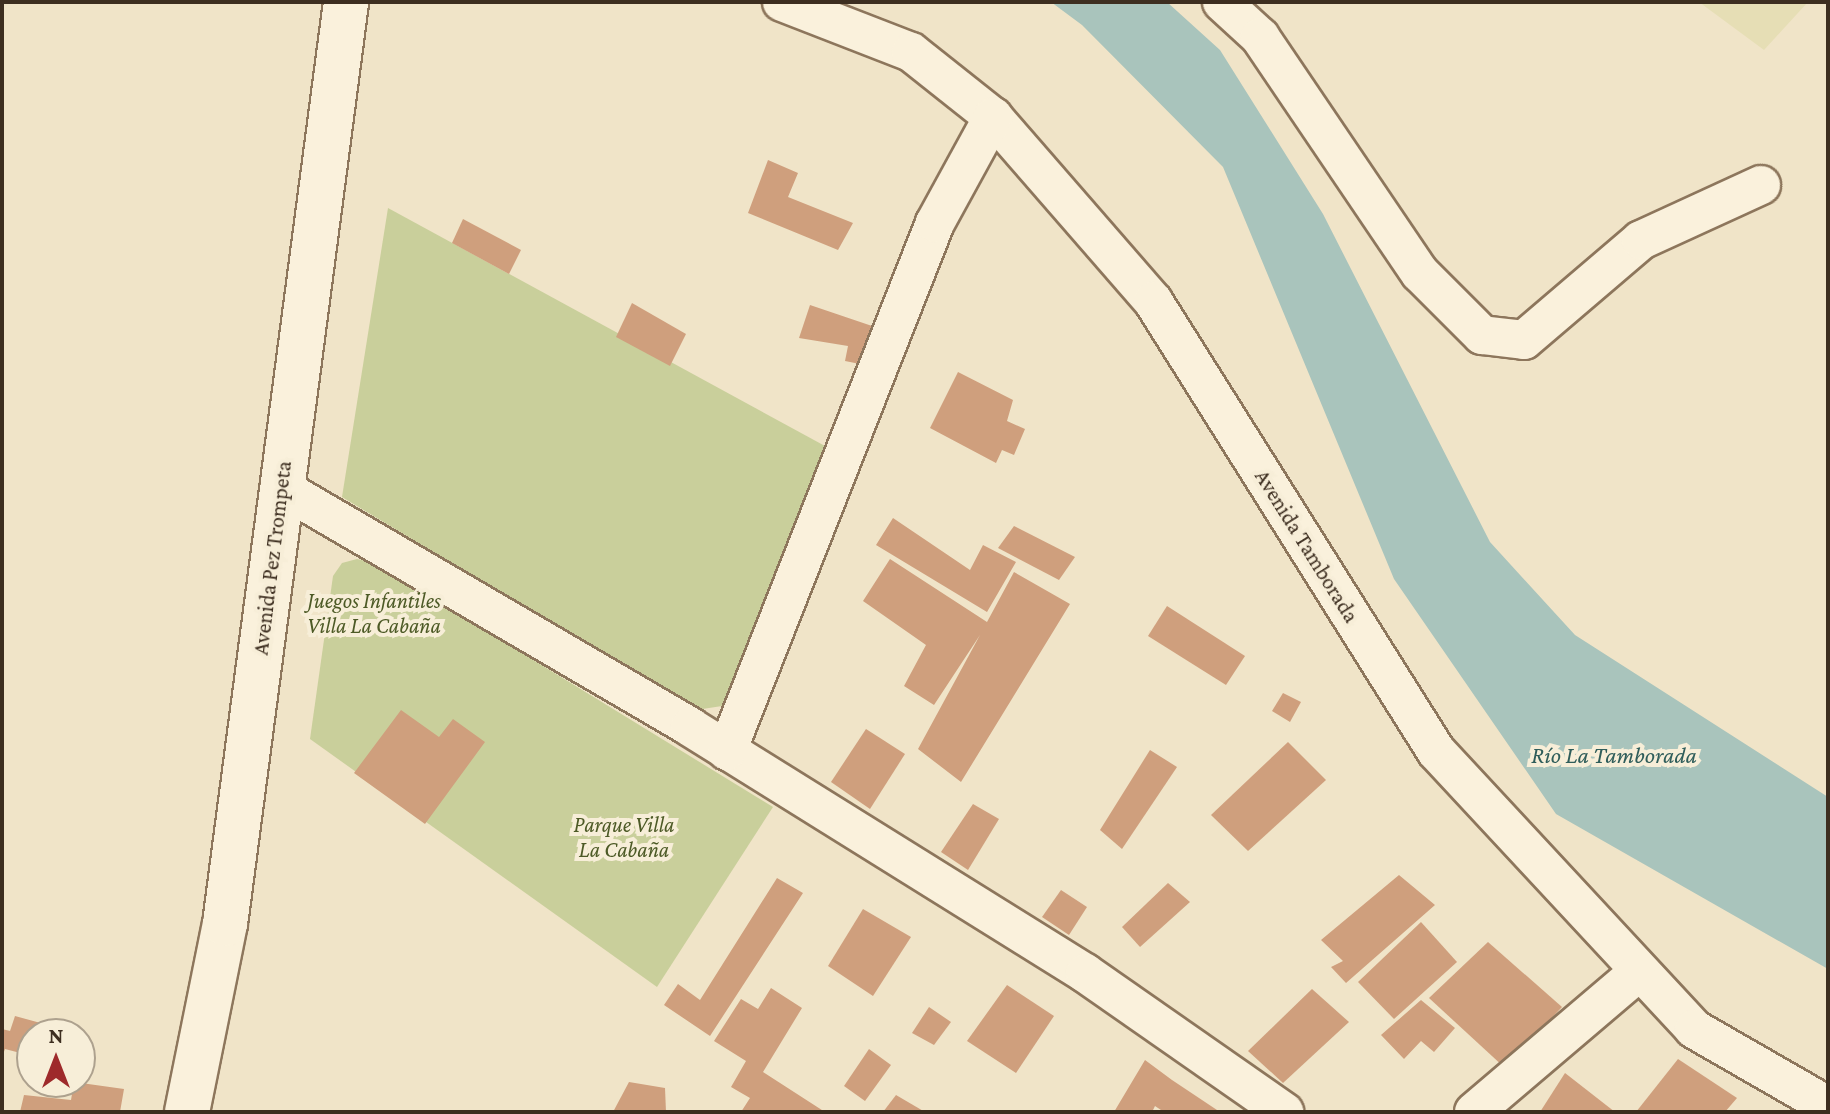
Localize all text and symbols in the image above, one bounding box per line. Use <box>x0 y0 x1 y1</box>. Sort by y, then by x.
street label: Avenida Pez Trompeta <box>247 459 297 657</box>
street label: Avenida Tamborada <box>1249 464 1365 628</box>
park label: Juegos Infantiles Villa La Cabaña <box>307 587 441 638</box>
water label: Río La Tamborada <box>1531 741 1697 769</box>
park label: Parque Villa La Cabaña <box>574 811 674 862</box>
north arrow <box>16 1018 96 1098</box>
text: N <box>49 1023 64 1048</box>

